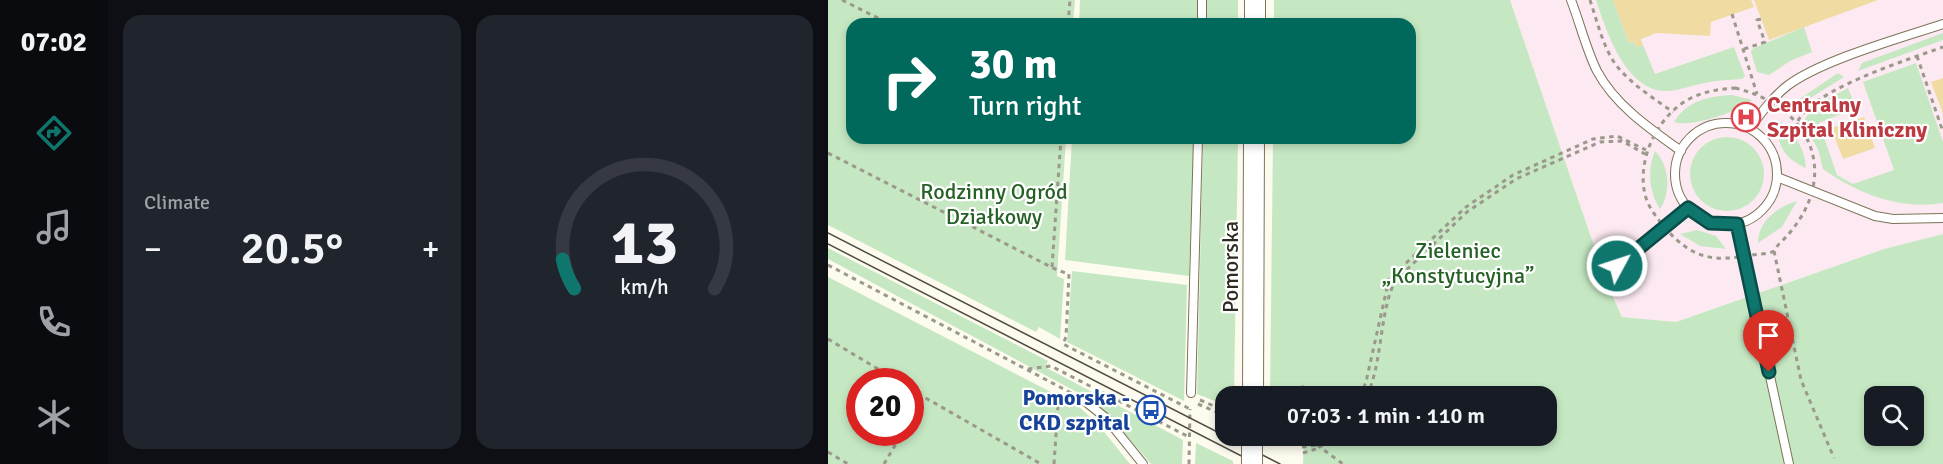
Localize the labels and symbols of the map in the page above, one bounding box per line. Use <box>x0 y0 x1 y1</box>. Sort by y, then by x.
place label: Centralny Szpital Kliniczny <box>1767 91 1927 143</box>
hospital icon: Centralny Szpital Kliniczny <box>1730 101 1762 133</box>
park label: Rodzinny Ogród Działkowy <box>920 178 1068 230</box>
street label: Pomorska <box>1217 221 1244 313</box>
position arrow <box>1585 234 1649 298</box>
park label: Zieleniec „Konstytucyjna” <box>1382 237 1534 289</box>
pin <box>1743 310 1794 372</box>
speed limit sign: 20 <box>846 368 924 446</box>
place label: Pomorska - CKD szpital <box>1019 384 1130 436</box>
bus stop icon: Pomorska - CKD szpital <box>1135 394 1167 426</box>

